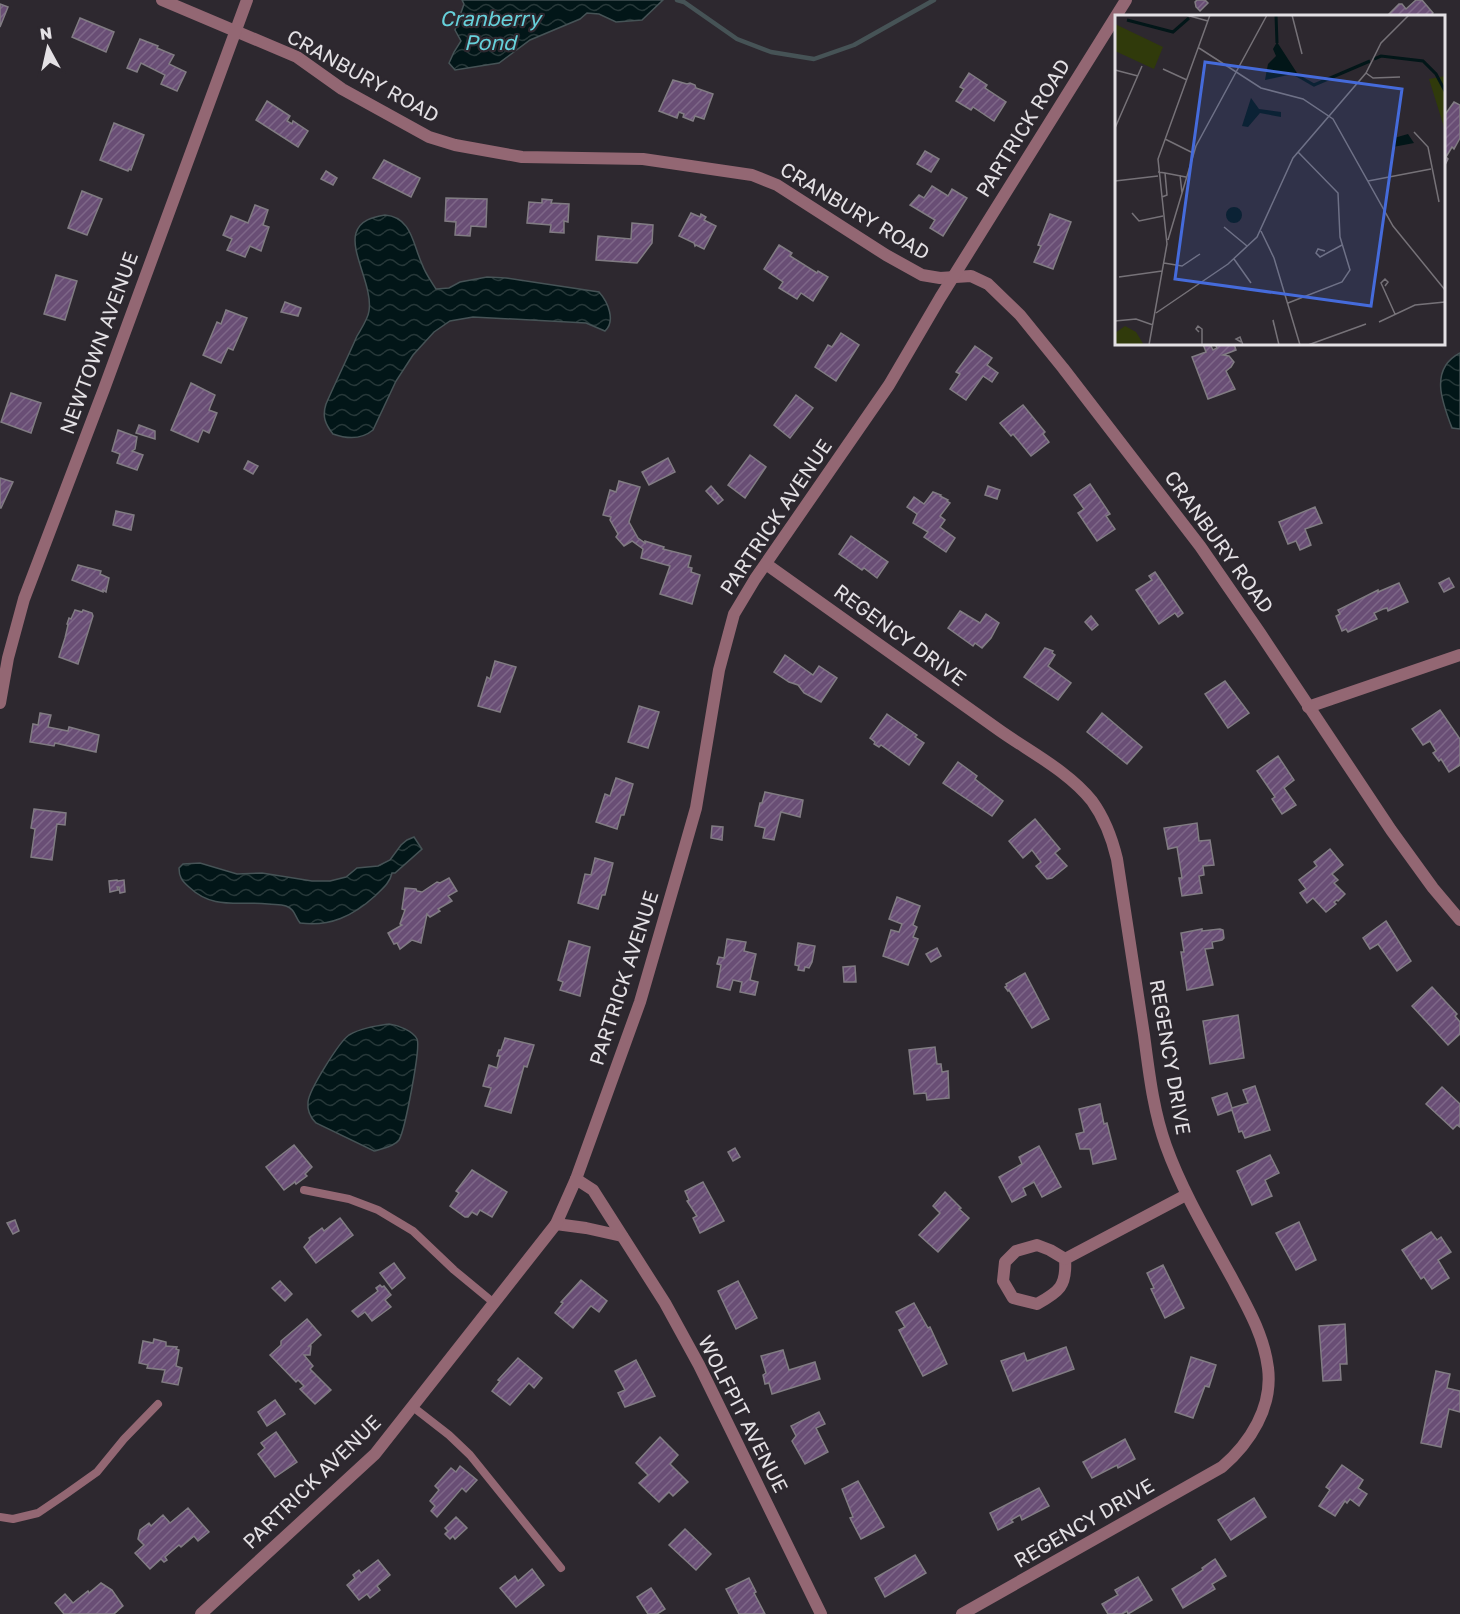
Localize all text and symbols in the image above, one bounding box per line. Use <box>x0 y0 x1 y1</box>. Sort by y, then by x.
water label: Cranberry Pond <box>440 5 544 55</box>
inset map <box>1115 15 1445 345</box>
north arrow <box>18 18 78 78</box>
text: N <box>38 22 53 44</box>
street label: CRANBURY ROAD <box>283 23 444 127</box>
street label: PARTRICK ROAD <box>970 54 1074 201</box>
street label: CRANBURY ROAD <box>776 156 935 264</box>
street label: NEWTOWN AVENUE <box>54 248 142 437</box>
street label: PARTRICK AVENUE <box>714 434 836 599</box>
street label: CRANBURY ROAD <box>1160 466 1279 617</box>
street label: REGENCY DRIVE <box>830 578 971 690</box>
street label: PARTRICK AVENUE <box>583 887 663 1068</box>
street label: REGENCY DRIVE <box>1145 977 1196 1136</box>
street label: WOLFPIT AVENUE <box>694 1331 794 1496</box>
street label: PARTRICK AVENUE <box>237 1409 385 1553</box>
street label: REGENCY DRIVE <box>1009 1472 1158 1572</box>

